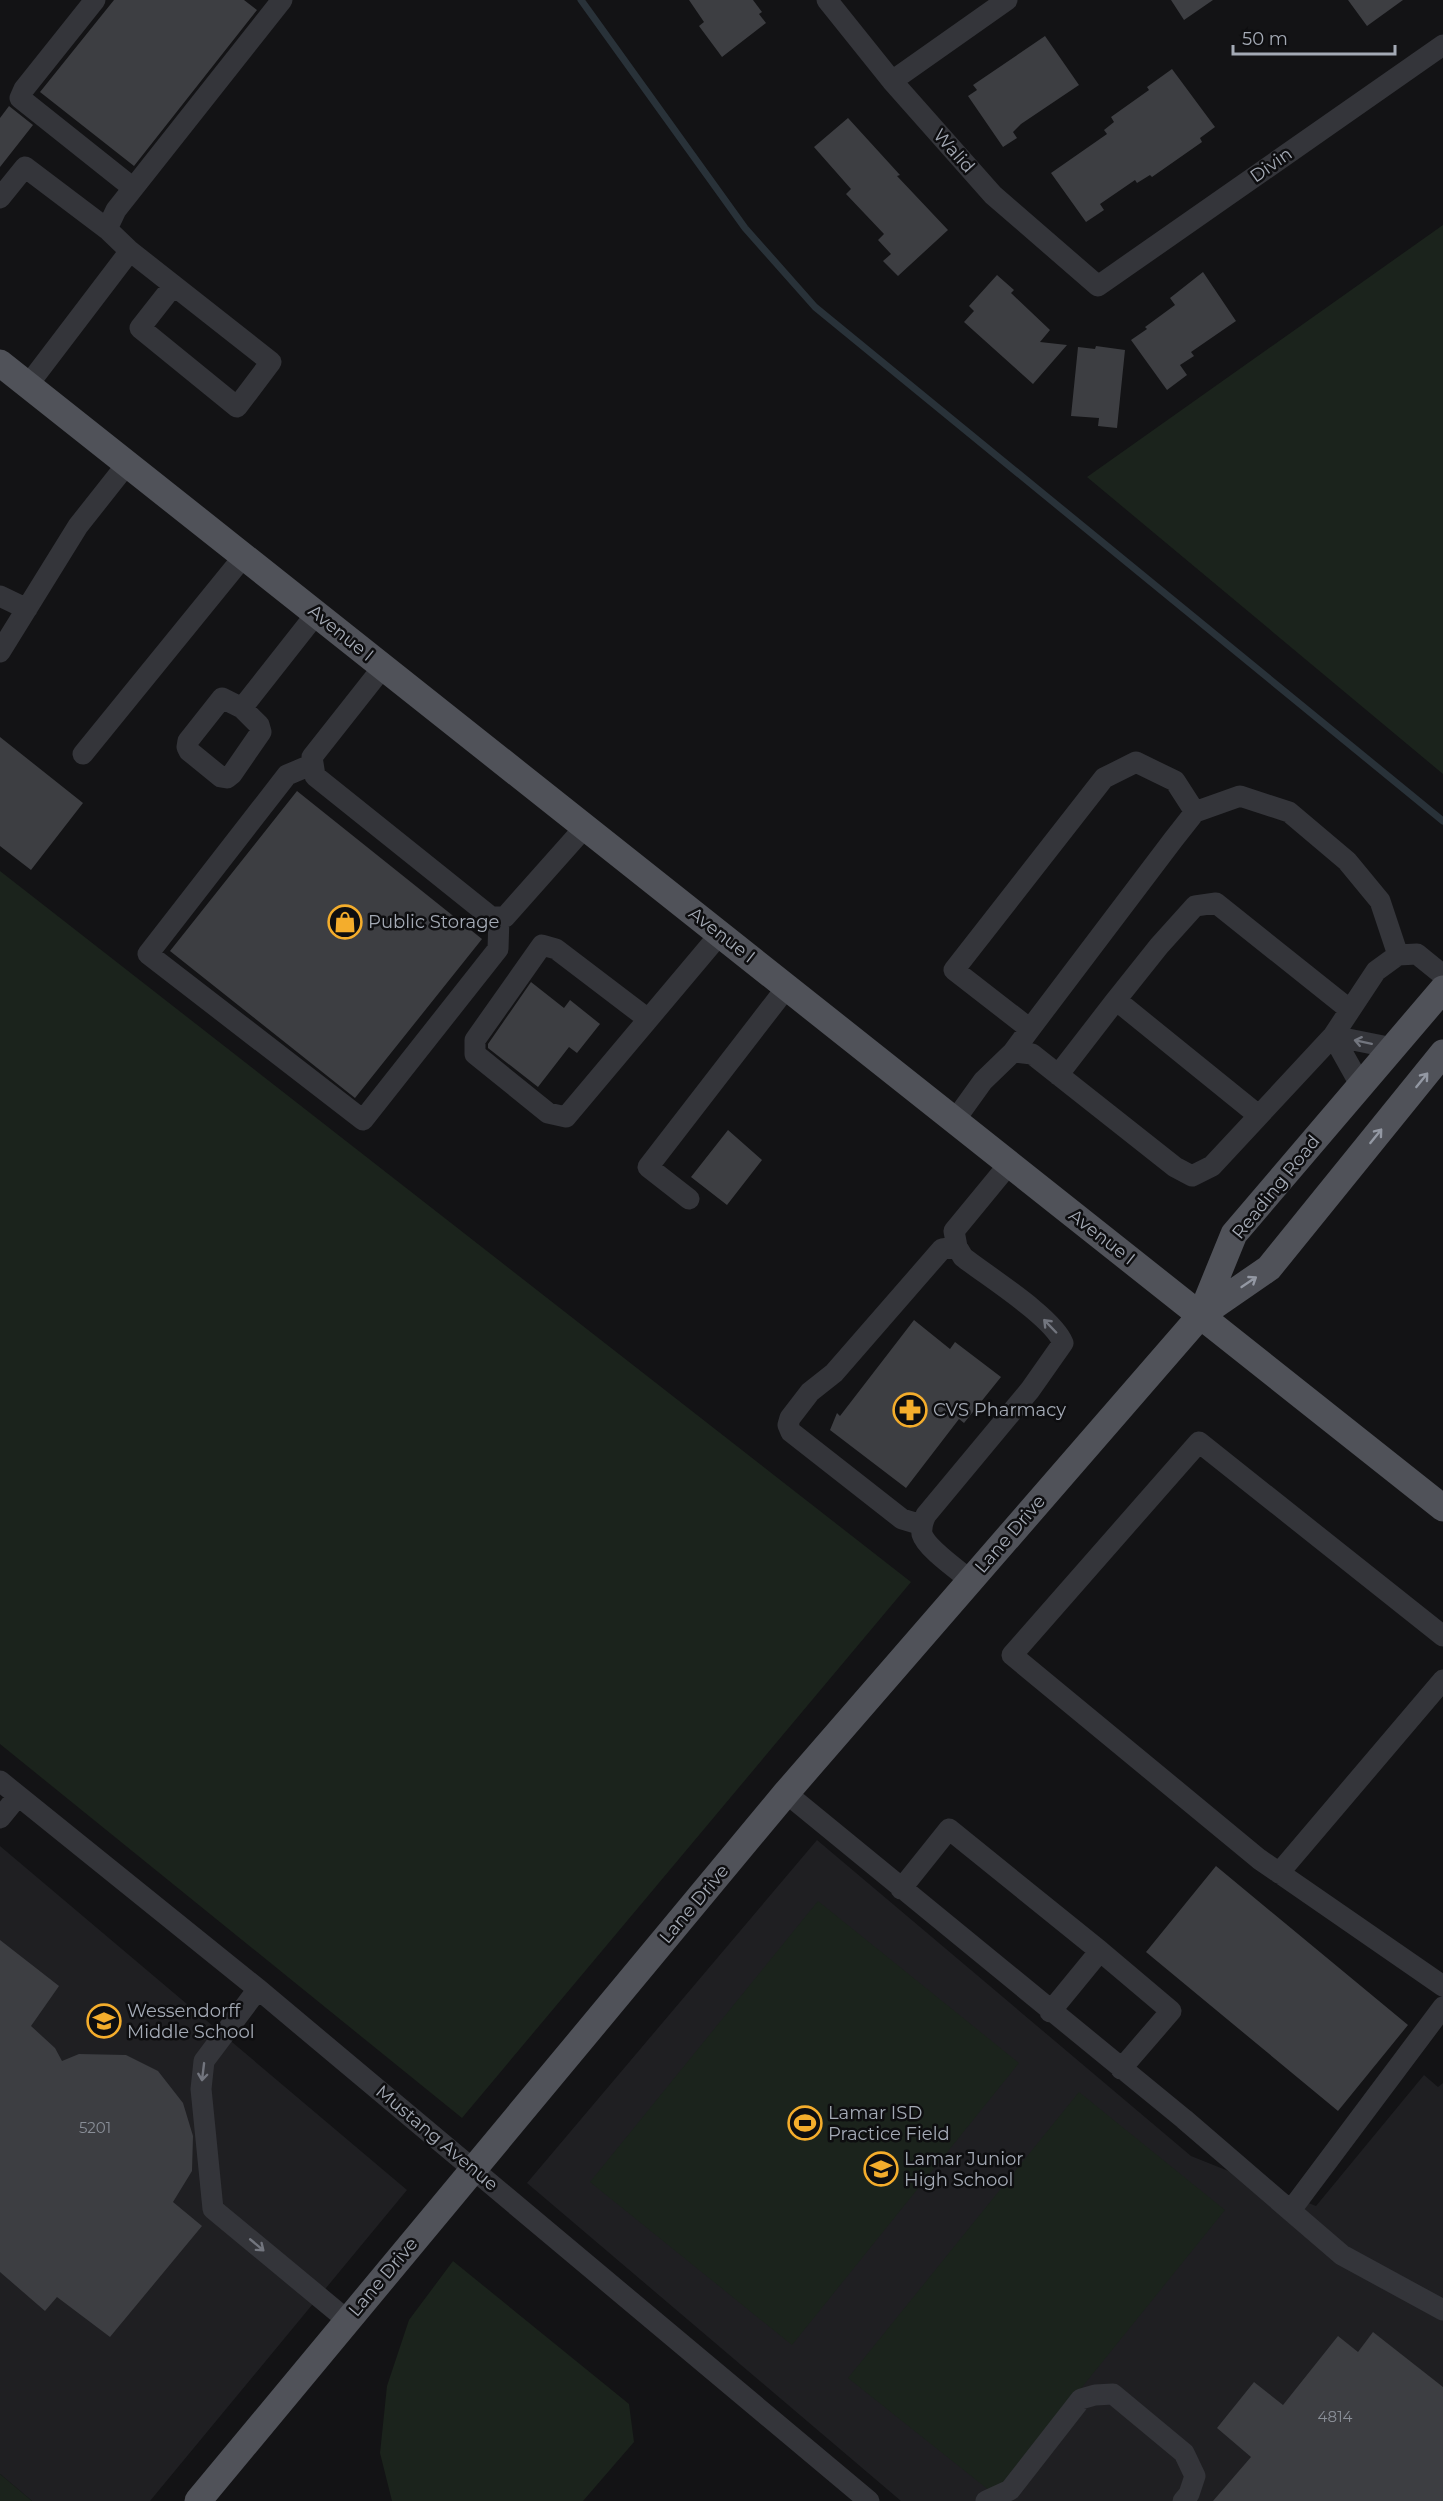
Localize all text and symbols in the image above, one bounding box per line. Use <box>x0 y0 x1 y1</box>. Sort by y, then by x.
scale bar <box>1233 18 1395 56</box>
text: 50 m <box>1242 28 1288 50</box>
street label: Walid <box>929 124 979 178</box>
street label: Divin <box>1246 143 1296 187</box>
street label: Avenue I <box>304 600 378 666</box>
street label: Avenue I <box>684 902 760 968</box>
shop icon: Public Storage <box>327 904 363 940</box>
place label: Public Storage <box>368 911 500 933</box>
one-way arrow <box>1353 1036 1373 1047</box>
one-way arrow <box>1415 1072 1428 1088</box>
one-way arrow <box>1370 1128 1383 1144</box>
street label: Reading Road <box>1227 1131 1325 1243</box>
street label: Avenue I <box>1064 1204 1140 1270</box>
one-way arrow <box>1240 1276 1257 1288</box>
one-way arrow <box>1043 1318 1057 1333</box>
pharmacy icon: CVS Pharmacy <box>892 1392 928 1428</box>
place label: CVS Pharmacy <box>933 1399 1066 1421</box>
street label: Lane Drive <box>970 1490 1050 1577</box>
street label: Lane Drive <box>655 1860 733 1948</box>
place label: Wessendorff Middle School <box>127 2000 255 2043</box>
school or university icon: Wessendorff Middle School <box>86 2003 122 2039</box>
one-way arrow <box>197 2061 208 2081</box>
street label: Mustang Avenue <box>371 2080 503 2196</box>
place label: Lamar ISD Practice Field <box>828 2102 950 2145</box>
sports icon: Lamar ISD Practice Field <box>787 2105 823 2141</box>
house number: 5201 <box>79 2118 111 2137</box>
place label: Lamar Junior High School <box>904 2148 1024 2191</box>
school or university icon: Lamar Junior High School <box>863 2151 899 2187</box>
street label: Lane Drive <box>344 2233 422 2321</box>
one-way arrow <box>249 2239 265 2252</box>
house number: 4814 <box>1318 2407 1353 2426</box>

